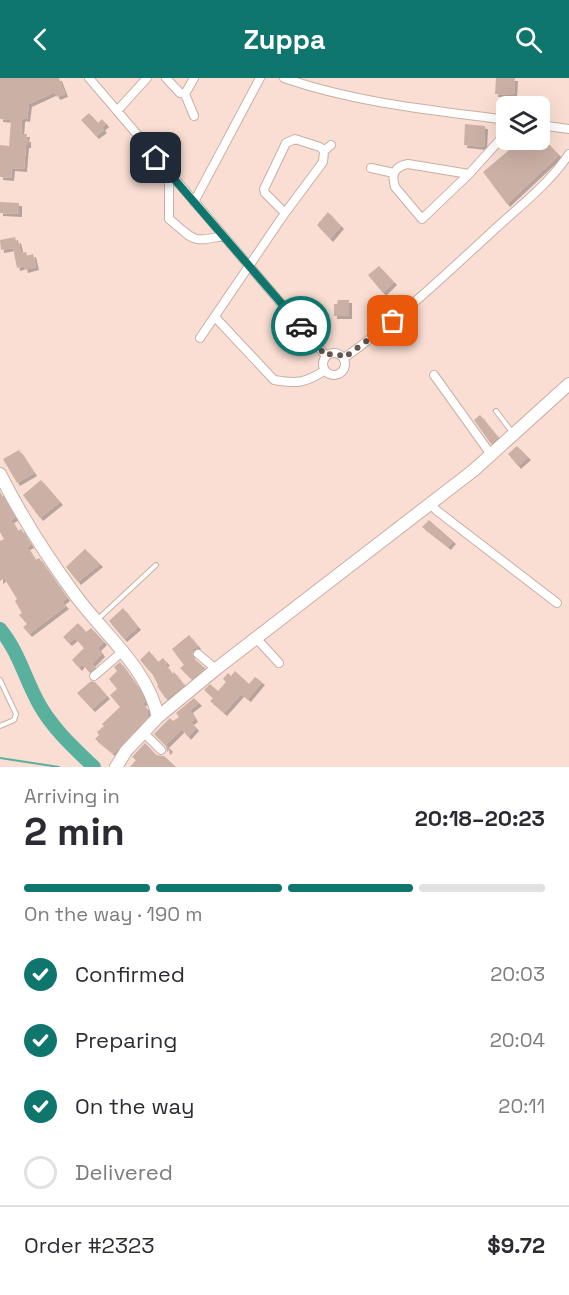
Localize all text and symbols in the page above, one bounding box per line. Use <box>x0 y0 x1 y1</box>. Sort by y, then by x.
text: Zuppa <box>243 22 326 57</box>
icon: back <box>24 23 57 56</box>
icon: search <box>512 23 545 56</box>
map controls <box>496 96 550 150</box>
button: layers <box>496 96 550 150</box>
pin <box>130 132 181 183</box>
icon: home <box>139 141 172 174</box>
pin <box>367 295 418 346</box>
courier <box>271 296 331 356</box>
icon: bag <box>376 304 409 337</box>
icon: car <box>285 310 318 343</box>
text: Arriving in <box>24 783 120 809</box>
text: 20:18–20:23 <box>415 804 545 832</box>
text: 2 min <box>24 807 125 856</box>
text: On the way · 190 m <box>24 901 202 927</box>
icon: check <box>24 958 57 991</box>
text: Confirmed <box>75 960 185 988</box>
text: 20:03 <box>490 961 545 987</box>
icon: check <box>24 1024 57 1057</box>
text: Preparing <box>75 1026 177 1054</box>
text: 20:04 <box>490 1027 545 1053</box>
icon: check <box>24 1090 57 1123</box>
text: On the way <box>75 1092 194 1120</box>
text: 20:11 <box>498 1093 545 1119</box>
text: Delivered <box>75 1158 173 1186</box>
text: Order #2323 <box>24 1231 155 1259</box>
text: $9.72 <box>487 1231 545 1259</box>

